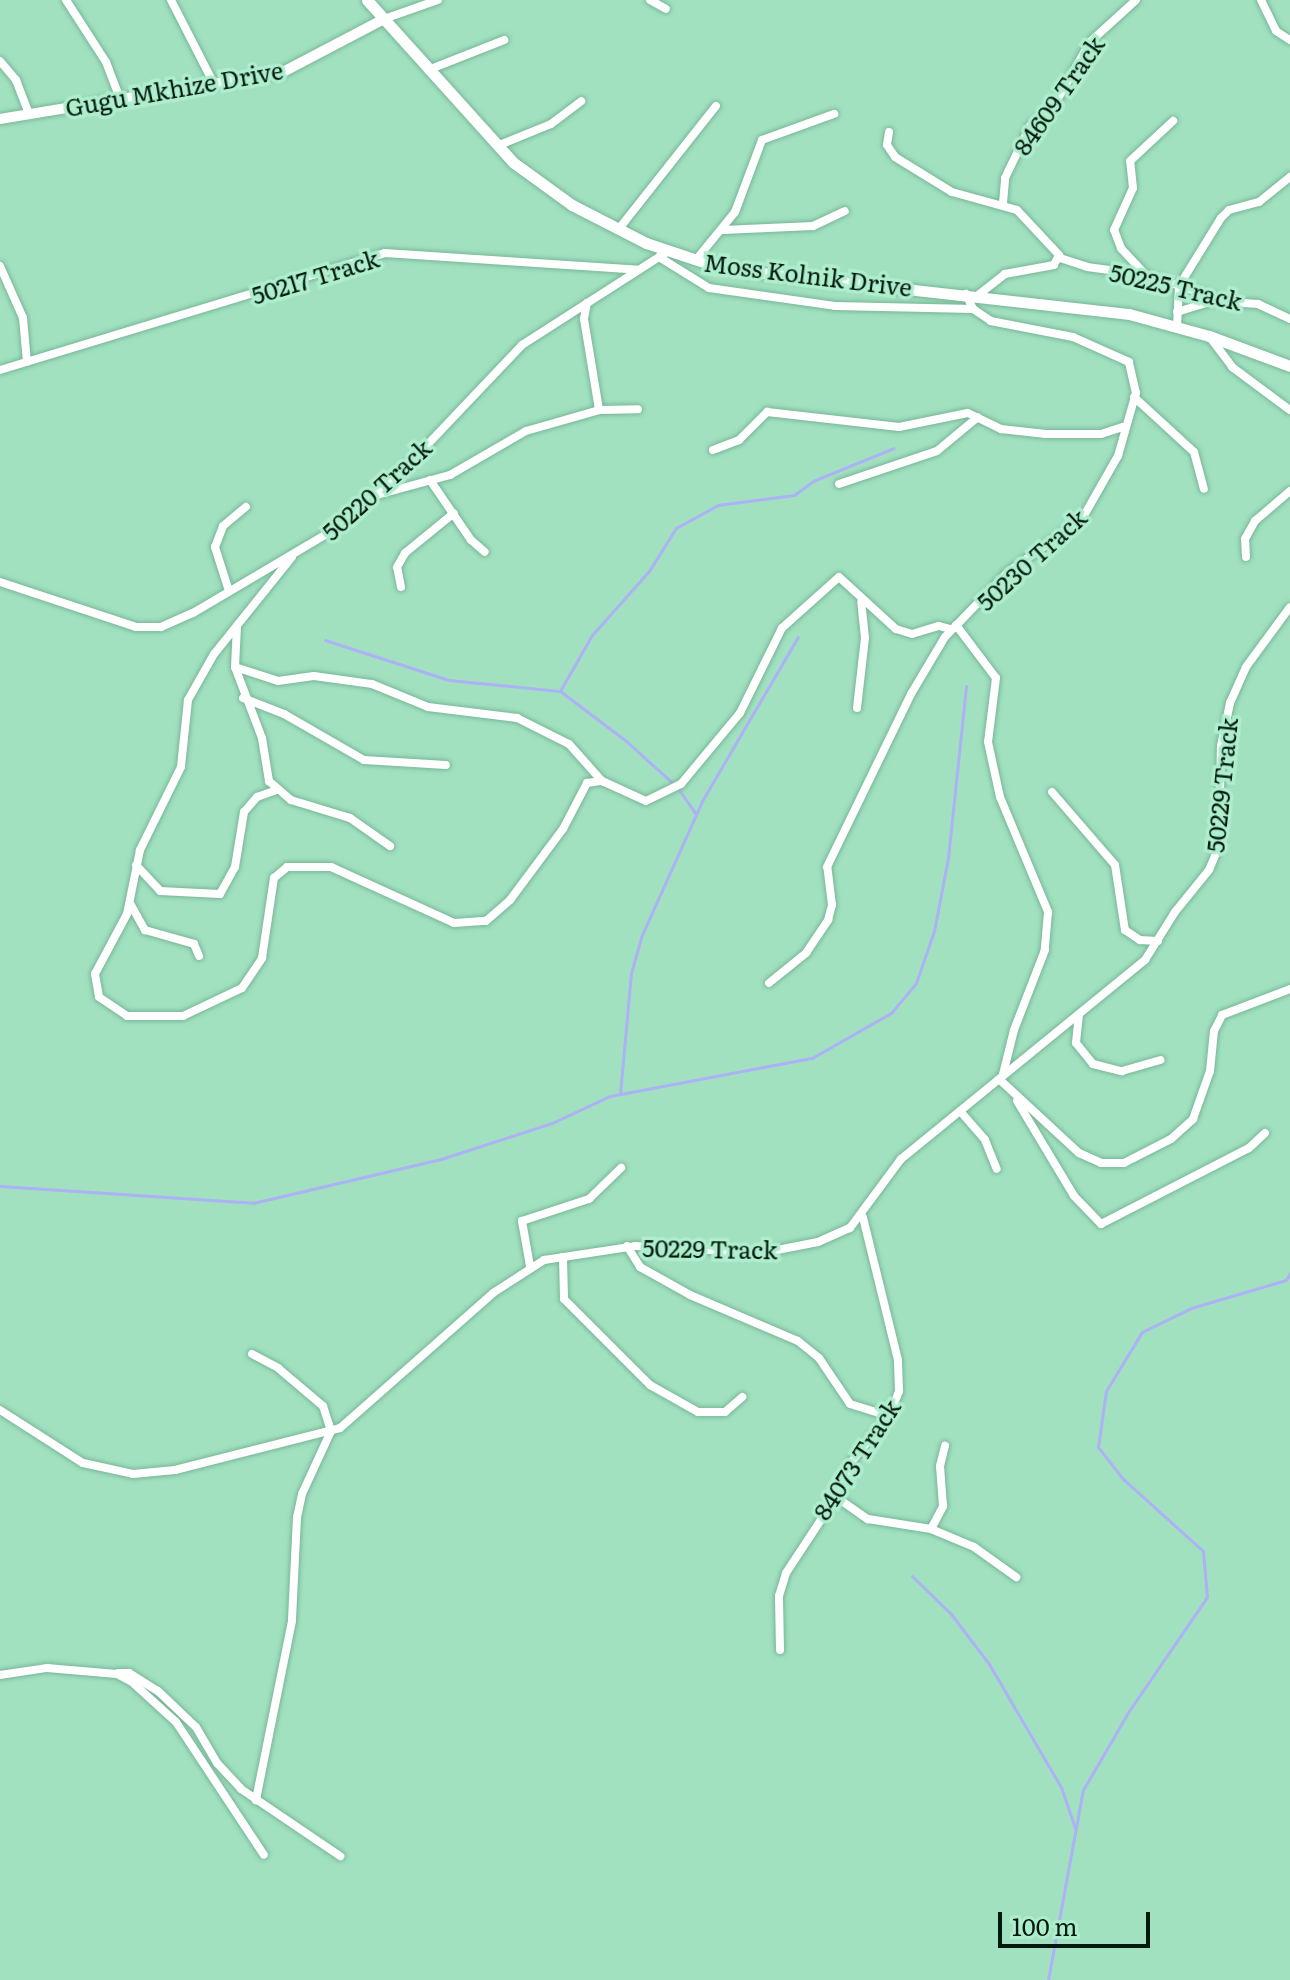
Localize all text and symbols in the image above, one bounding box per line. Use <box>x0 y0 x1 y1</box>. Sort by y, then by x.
street label: 84609 Track <box>1007 30 1109 160</box>
street label: Gugu Mkhize Drive <box>63 55 285 121</box>
street label: 50217 Track <box>248 243 382 309</box>
street label: Moss Kolnik Drive <box>702 247 914 301</box>
street label: 50225 Track <box>1107 257 1245 315</box>
street label: 50220 Track <box>316 433 436 545</box>
street label: 50230 Track <box>970 502 1092 616</box>
street label: 50229 Track <box>1200 716 1242 854</box>
street label: 50229 Track <box>642 1232 778 1264</box>
street label: 84073 Track <box>806 1393 906 1525</box>
scale bar <box>1002 1896 1154 1946</box>
text: 100 m <box>1012 1908 1078 1943</box>

